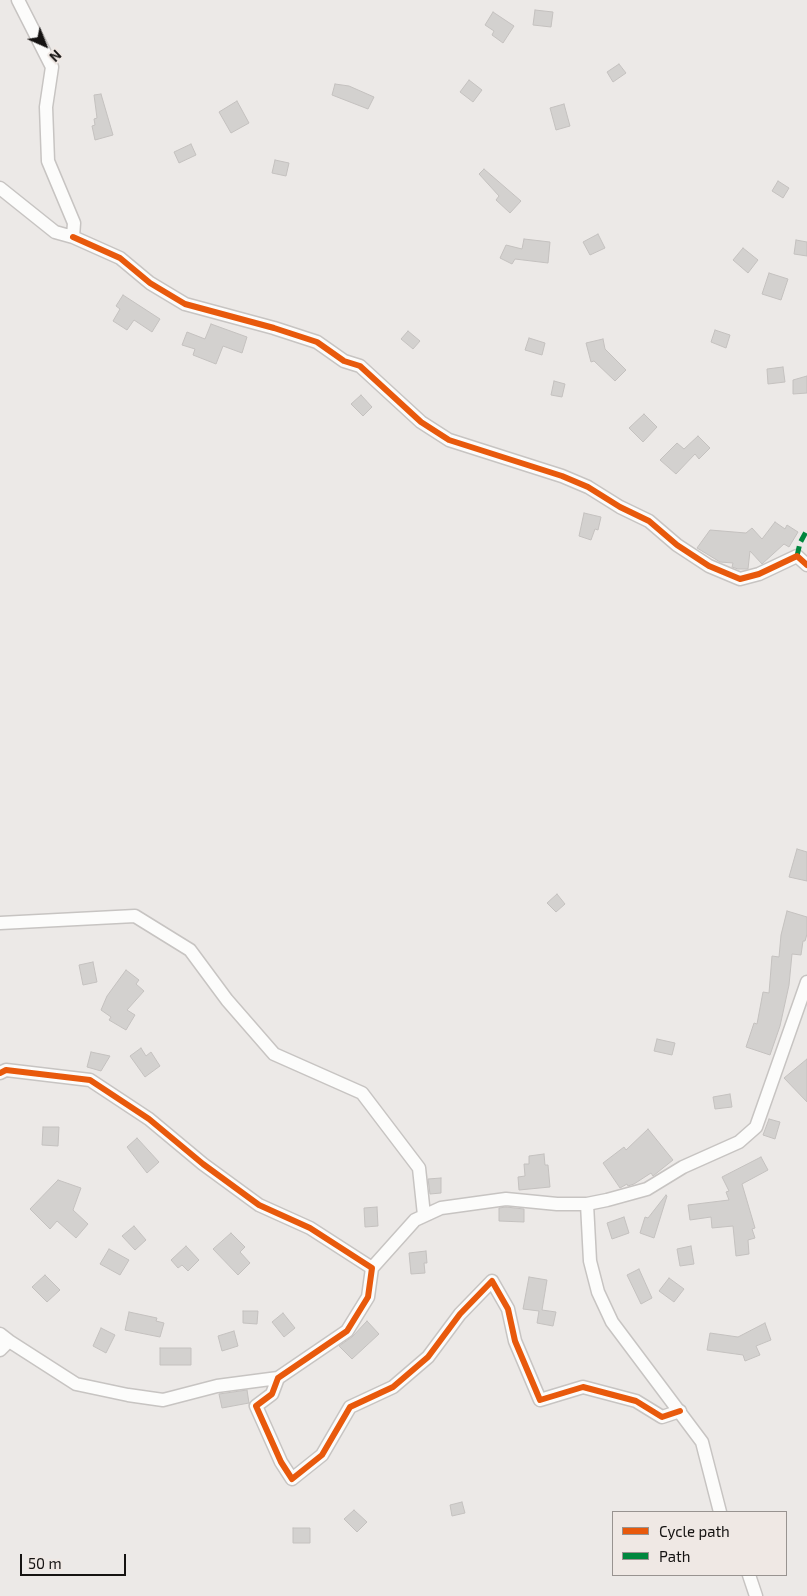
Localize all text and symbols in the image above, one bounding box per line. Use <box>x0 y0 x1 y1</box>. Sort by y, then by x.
north arrow <box>20 20 70 70</box>
text: N <box>46 47 65 66</box>
legend <box>612 1511 787 1576</box>
text: Cycle path <box>659 1522 730 1540</box>
scale bar <box>22 1544 129 1576</box>
text: Path <box>659 1547 690 1565</box>
text: 50 m <box>28 1554 62 1572</box>

